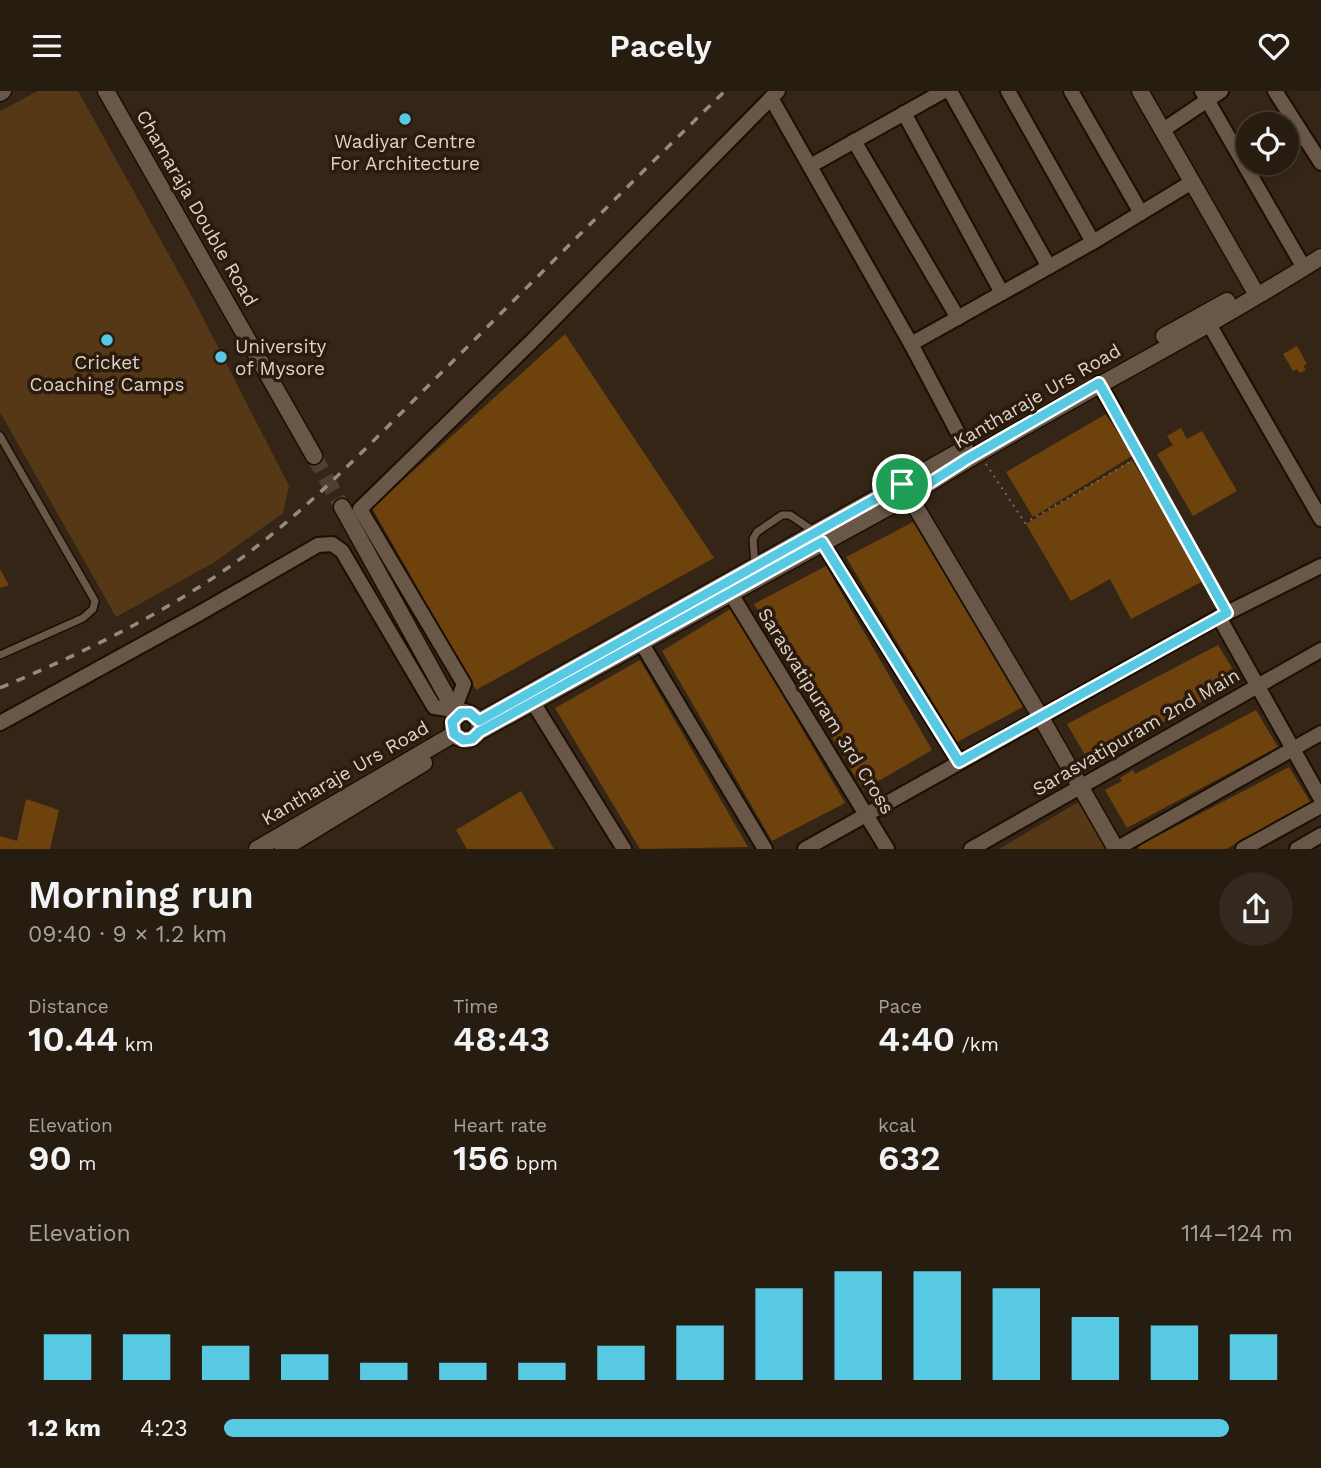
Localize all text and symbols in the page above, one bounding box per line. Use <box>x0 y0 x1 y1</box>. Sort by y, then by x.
icon: menu <box>28 27 66 65</box>
text: Pacely <box>609 27 712 65</box>
icon: heart <box>1255 27 1293 65</box>
street label: Chamaraja Double Road <box>131 106 263 310</box>
marker: Wadiyar Centre For Architecture <box>397 111 413 127</box>
map controls <box>1236 112 1299 175</box>
button: locate <box>1236 112 1299 175</box>
place label: Wadiyar Centre For Architecture <box>330 130 480 175</box>
marker: Cricket Coaching Camps <box>99 332 115 348</box>
place label: University of Mysore <box>235 335 326 380</box>
street label: Kantharaje Urs Road <box>949 339 1125 453</box>
marker: University of Mysore <box>213 349 229 365</box>
place label: Cricket Coaching Camps <box>30 351 184 396</box>
pin <box>872 454 932 514</box>
icon: arrive <box>883 465 921 503</box>
street label: Sarasvatipuram 3rd Cross <box>753 604 899 818</box>
street label: Sarasvatipuram 2nd Main <box>1028 663 1244 801</box>
street label: Kantharaje Urs Road <box>257 716 433 830</box>
button: share <box>1219 872 1293 946</box>
text: Morning run <box>28 873 254 917</box>
text: 09:40 · 9 × 1.2 km <box>28 921 227 948</box>
text: Distance <box>28 995 109 1018</box>
text: Time <box>453 995 498 1018</box>
text: Pace <box>878 995 922 1018</box>
text: 10.44 <box>28 1018 118 1060</box>
text: 48:43 <box>453 1018 550 1060</box>
text: 4:40 <box>878 1018 955 1060</box>
text: km <box>118 1033 154 1056</box>
text: /km <box>955 1033 999 1056</box>
text: Elevation <box>28 1114 113 1137</box>
text: Heart rate <box>453 1114 547 1137</box>
text: kcal <box>878 1114 916 1137</box>
text: 90 <box>28 1137 72 1179</box>
text: 156 <box>453 1137 509 1179</box>
text: 632 <box>878 1137 941 1179</box>
text: m <box>72 1152 96 1175</box>
text: bpm <box>509 1152 558 1175</box>
text: Elevation <box>28 1220 131 1247</box>
text: 114–124 m <box>1181 1220 1293 1247</box>
text: 1.2 km <box>28 1415 101 1442</box>
text: 4:23 <box>140 1415 188 1442</box>

